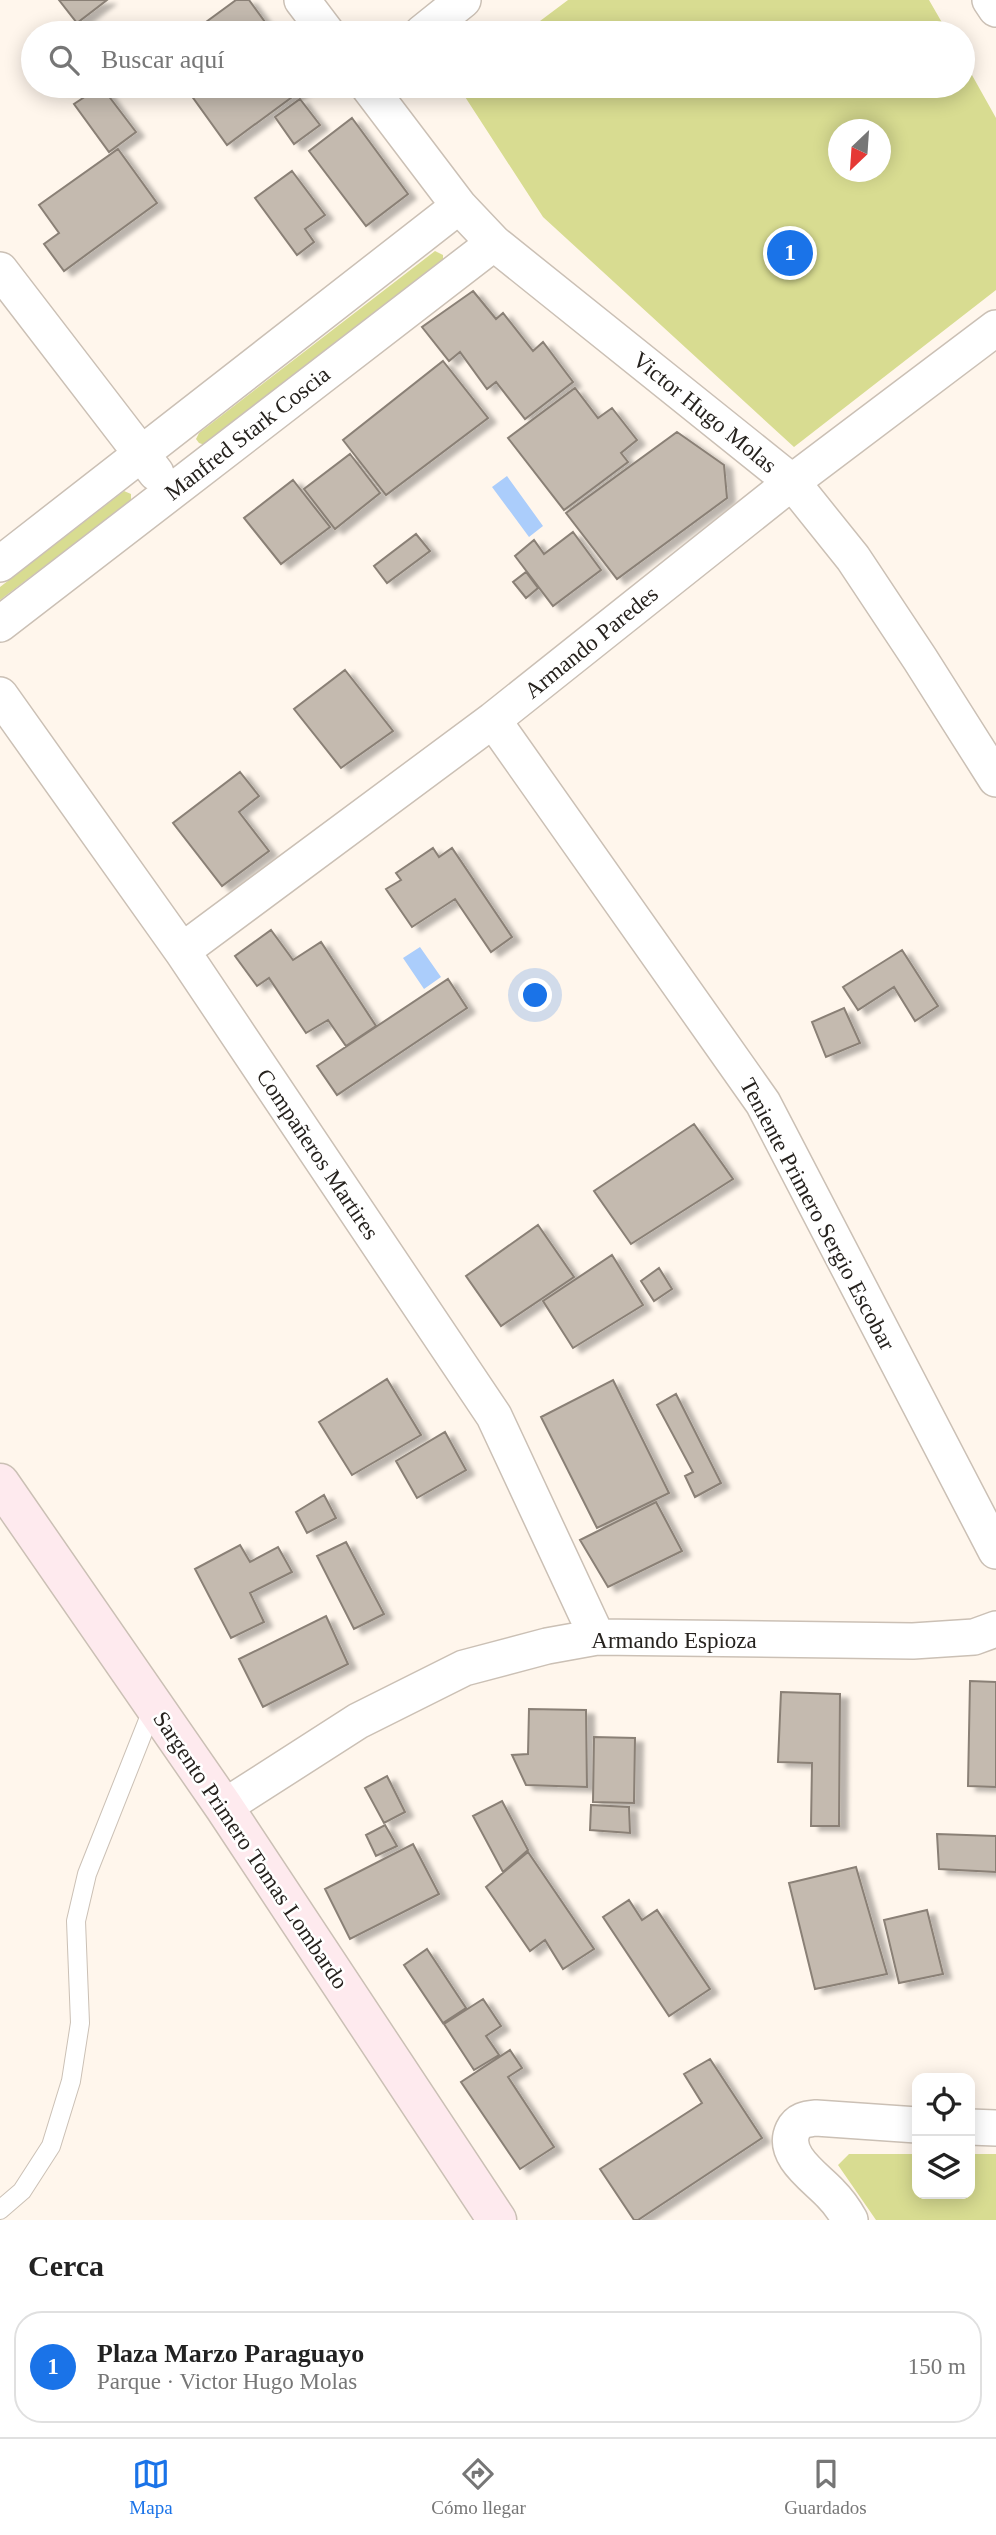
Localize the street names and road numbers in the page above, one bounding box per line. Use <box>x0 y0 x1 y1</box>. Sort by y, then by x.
street label: Victor Hugo Molas <box>628 347 782 478</box>
street label: Manfred Stark Coscia <box>160 361 335 505</box>
street label: Armando Paredes <box>520 581 663 704</box>
street label: Compañeros Martires <box>251 1064 384 1244</box>
street label: Teniente Primero Sergio Escobar <box>735 1074 900 1355</box>
street label: Armando Espioza <box>591 1628 757 1653</box>
street label: Sargento Primero Tomas Lombardo <box>148 1707 353 1994</box>

